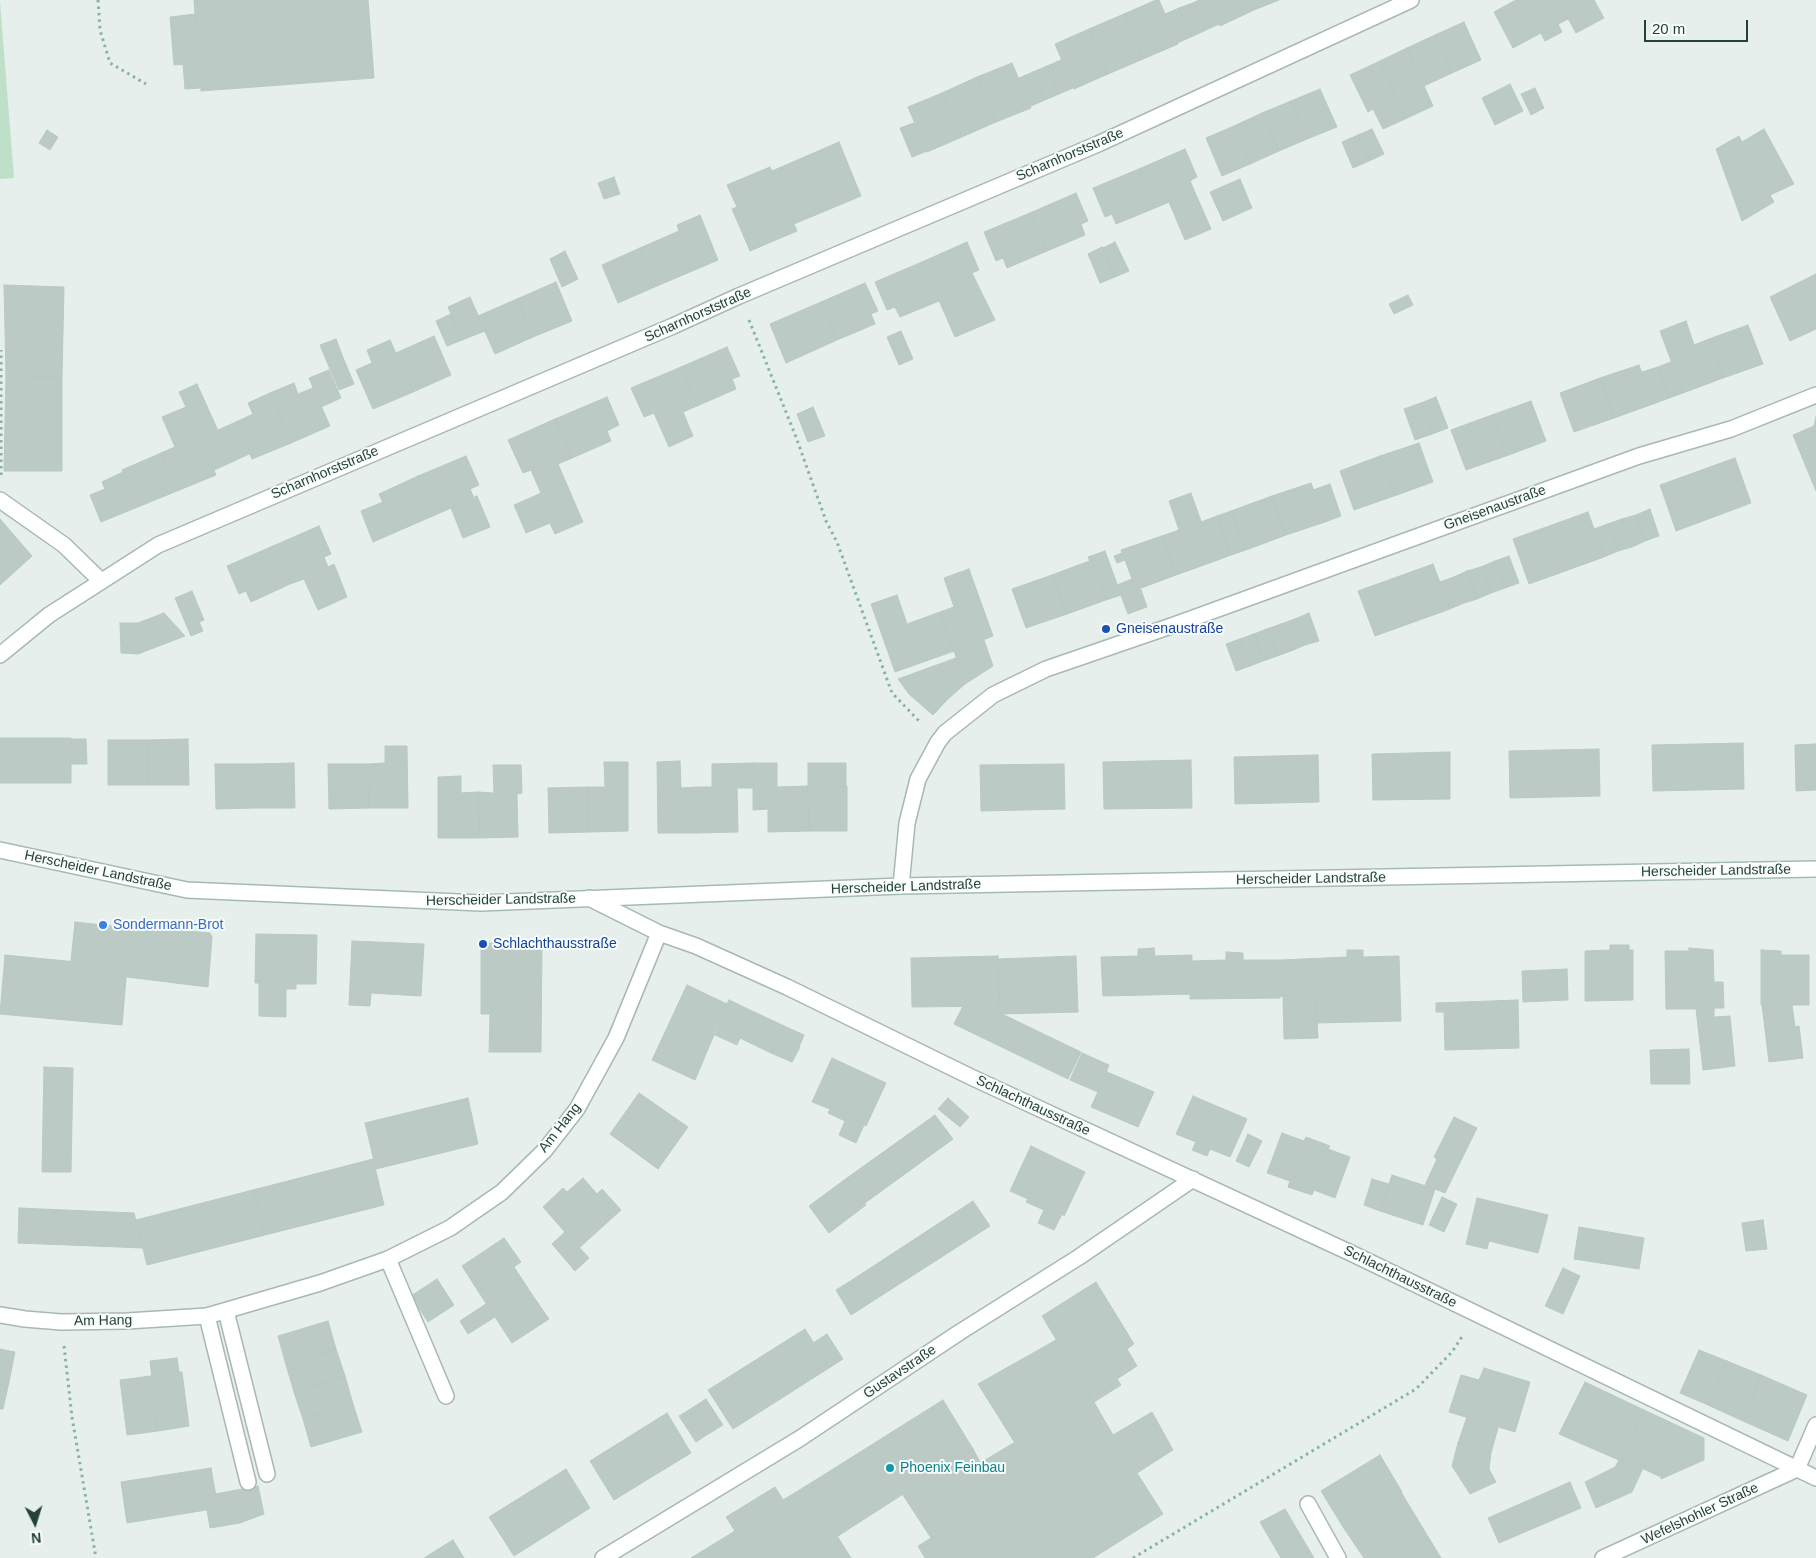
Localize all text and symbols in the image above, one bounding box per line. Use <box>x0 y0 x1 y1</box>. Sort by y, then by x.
scale bar <box>1646 10 1750 42</box>
text: 20 m <box>1652 20 1685 37</box>
street label: Scharnhorststraße <box>1014 125 1126 185</box>
street label: Scharnhorststraße <box>642 284 754 346</box>
street label: Scharnhorststraße <box>269 443 381 503</box>
street label: Gneisenaustraße <box>1442 482 1548 534</box>
place label: Gneisenaustraße <box>1116 621 1223 637</box>
marker: Gneisenaustraße <box>1100 623 1112 635</box>
street label: Herscheider Landstraße <box>23 847 173 895</box>
street label: Herscheider Landstraße <box>1641 861 1791 881</box>
street label: Herscheider Landstraße <box>1236 869 1386 889</box>
street label: Herscheider Landstraße <box>831 876 981 898</box>
street label: Herscheider Landstraße <box>426 890 576 910</box>
place label: Sondermann-Brot <box>113 917 224 933</box>
marker: Sondermann-Brot <box>97 919 109 931</box>
place label: Schlachthausstraße <box>493 936 617 952</box>
marker: Schlachthausstraße <box>477 938 489 950</box>
street label: Schlachthausstraße <box>973 1072 1093 1140</box>
street label: Am Hang <box>535 1100 585 1156</box>
street label: Schlachthausstraße <box>1341 1242 1459 1312</box>
street label: Am Hang <box>74 1312 132 1330</box>
street label: Gustavstraße <box>860 1342 940 1402</box>
place label: Phoenix Feinbau <box>900 1460 1005 1476</box>
marker: Phoenix Feinbau <box>884 1462 896 1474</box>
street label: Wefelshohler Straße <box>1639 1479 1761 1549</box>
north arrow <box>10 1498 60 1548</box>
text: N <box>31 1530 42 1546</box>

